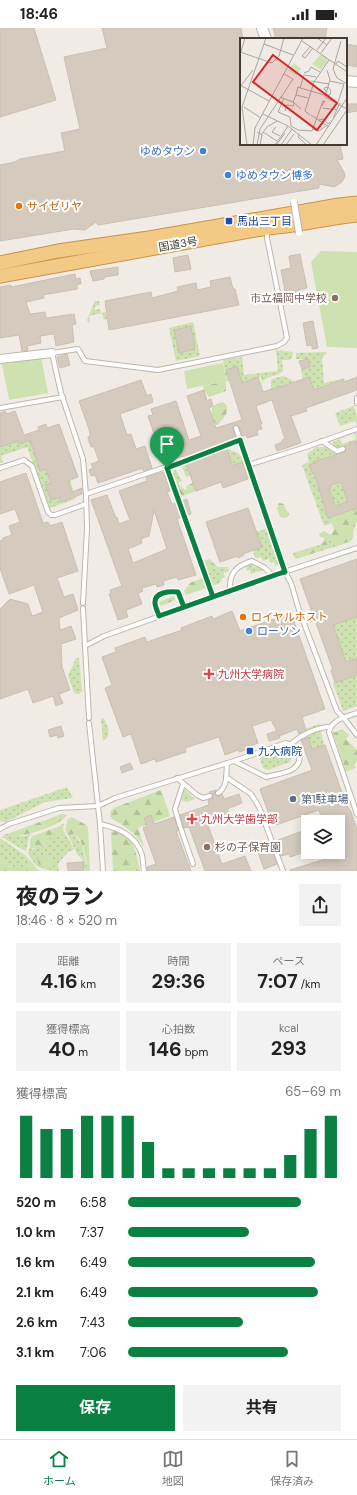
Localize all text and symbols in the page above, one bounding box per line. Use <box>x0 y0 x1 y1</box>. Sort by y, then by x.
text: 18:46 <box>20 4 58 24</box>
inset map <box>240 38 347 145</box>
place label: ゆめタウン <box>140 144 195 158</box>
marker: ゆめタウン <box>198 146 208 156</box>
place label: ゆめタウン博多 <box>236 168 313 182</box>
marker: ゆめタウン博多 <box>223 170 233 180</box>
place label: サイゼリヤ <box>27 199 82 213</box>
marker: サイゼリヤ <box>14 201 24 211</box>
place label: 馬出三丁目 <box>237 214 292 228</box>
marker: 馬出三丁目 <box>224 216 234 226</box>
street label: 国道3号 <box>157 234 199 254</box>
place label: 市立福岡中学校 <box>250 291 327 305</box>
marker: 市立福岡中学校 <box>330 293 340 303</box>
pin <box>150 427 184 468</box>
icon: arrive <box>156 433 178 455</box>
place label: ロイヤルホスト <box>251 610 328 624</box>
marker: ロイヤルホスト <box>238 612 248 622</box>
place label: ローソン <box>257 624 301 638</box>
marker: ローソン <box>244 626 254 636</box>
place label: 九州大学病院 <box>218 667 284 681</box>
marker: 九州大学病院 <box>203 668 215 680</box>
place label: 九大病院 <box>258 744 302 758</box>
marker: 九大病院 <box>245 746 255 756</box>
place label: 第1駐車場 <box>301 792 348 806</box>
marker: 第1駐車場 <box>288 794 298 804</box>
place label: 九州大学歯学部 <box>201 812 278 826</box>
marker: 九州大学歯学部 <box>186 813 198 825</box>
map controls <box>301 815 345 859</box>
button: layers <box>301 815 345 859</box>
place label: 杉の子保育園 <box>215 840 281 854</box>
marker: 杉の子保育園 <box>202 842 212 852</box>
text: 夜のラン <box>16 882 104 911</box>
button: share <box>299 884 341 926</box>
text: 18:46 · 8 × 520 m <box>16 912 117 929</box>
text: 距離 <box>57 954 79 968</box>
text: 時間 <box>167 954 189 968</box>
text: ペース <box>273 954 305 968</box>
text: 4.16 <box>40 968 78 994</box>
text: 29:36 <box>152 968 205 994</box>
text: 7:07 <box>257 968 298 994</box>
text: km <box>78 977 96 991</box>
text: /km <box>298 977 320 991</box>
text: kcal <box>279 1021 299 1035</box>
text: 獲得標高 <box>46 1022 90 1036</box>
text: 心拍数 <box>162 1022 195 1036</box>
text: 293 <box>271 1035 307 1061</box>
text: 40 <box>48 1036 75 1062</box>
text: 146 <box>149 1036 182 1062</box>
text: m <box>75 1045 88 1059</box>
text: bpm <box>182 1045 208 1059</box>
text: 65–69 m <box>285 1083 341 1100</box>
text: 獲得標高 <box>16 1085 68 1102</box>
text: 520 m <box>16 1194 56 1211</box>
text: 6:58 <box>80 1194 107 1211</box>
text: 1.0 km <box>16 1224 55 1241</box>
text: 7:37 <box>80 1224 104 1241</box>
text: 1.6 km <box>16 1254 55 1271</box>
text: 6:49 <box>80 1254 107 1271</box>
text: 2.1 km <box>16 1284 54 1301</box>
text: 6:49 <box>80 1284 107 1301</box>
text: 2.6 km <box>16 1314 57 1331</box>
text: 7:43 <box>80 1314 105 1331</box>
text: 3.1 km <box>16 1344 54 1361</box>
text: 7:06 <box>80 1344 107 1361</box>
button: 保存 <box>16 1385 175 1431</box>
button: 共有 <box>183 1385 341 1431</box>
tab: ホーム <box>43 1448 76 1488</box>
tab: 地図 <box>162 1448 184 1488</box>
tab: 保存済み <box>270 1448 314 1488</box>

